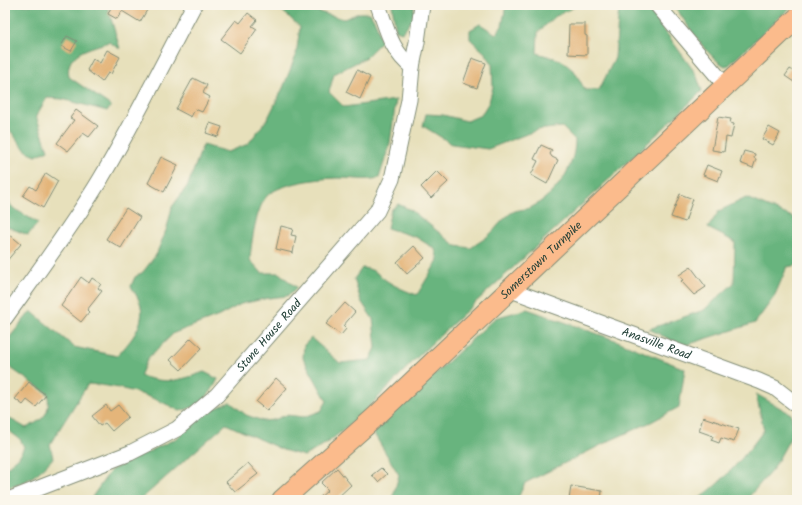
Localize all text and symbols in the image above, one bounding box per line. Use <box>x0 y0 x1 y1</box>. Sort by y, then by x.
street label: Somerstown Turnpike <box>496 216 587 304</box>
street label: Stone House Road <box>232 294 307 377</box>
street label: Anasville Road <box>619 322 695 366</box>

